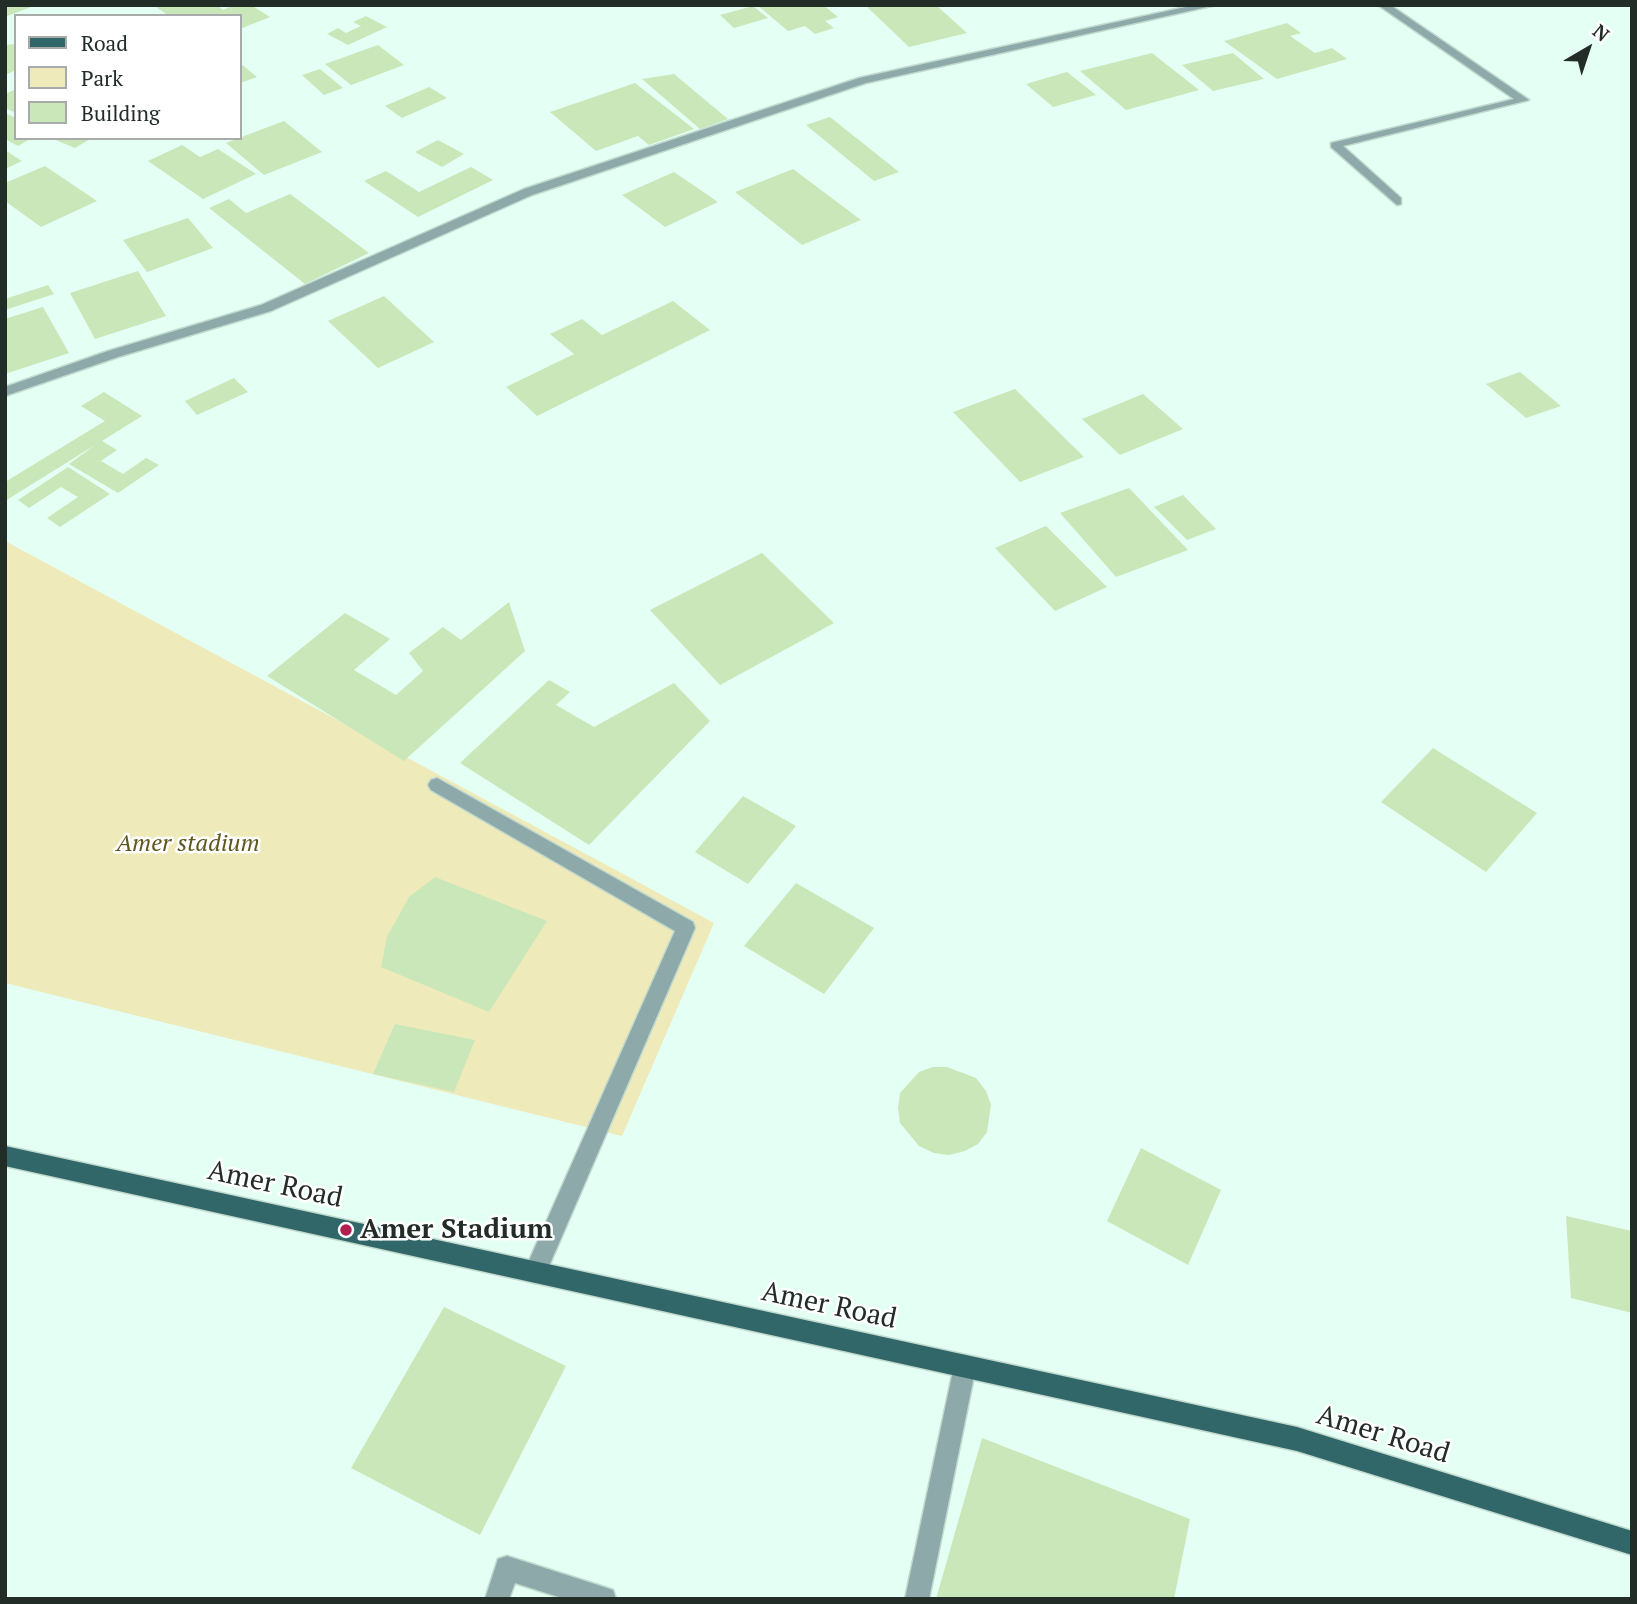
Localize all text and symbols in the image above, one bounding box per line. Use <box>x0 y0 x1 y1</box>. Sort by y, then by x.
legend <box>14 14 242 140</box>
north arrow <box>1553 14 1623 84</box>
text: N <box>1588 18 1615 47</box>
text: Road <box>81 29 128 57</box>
text: Park <box>81 64 123 92</box>
text: Building <box>81 99 160 127</box>
park label: Amer stadium <box>116 830 260 858</box>
street label: Amer Road <box>204 1154 346 1216</box>
place label: Amer Stadium <box>360 1213 553 1247</box>
marker: Amer Stadium <box>338 1222 354 1238</box>
street label: Amer Road <box>758 1275 900 1337</box>
street label: Amer Road <box>1312 1399 1454 1471</box>

